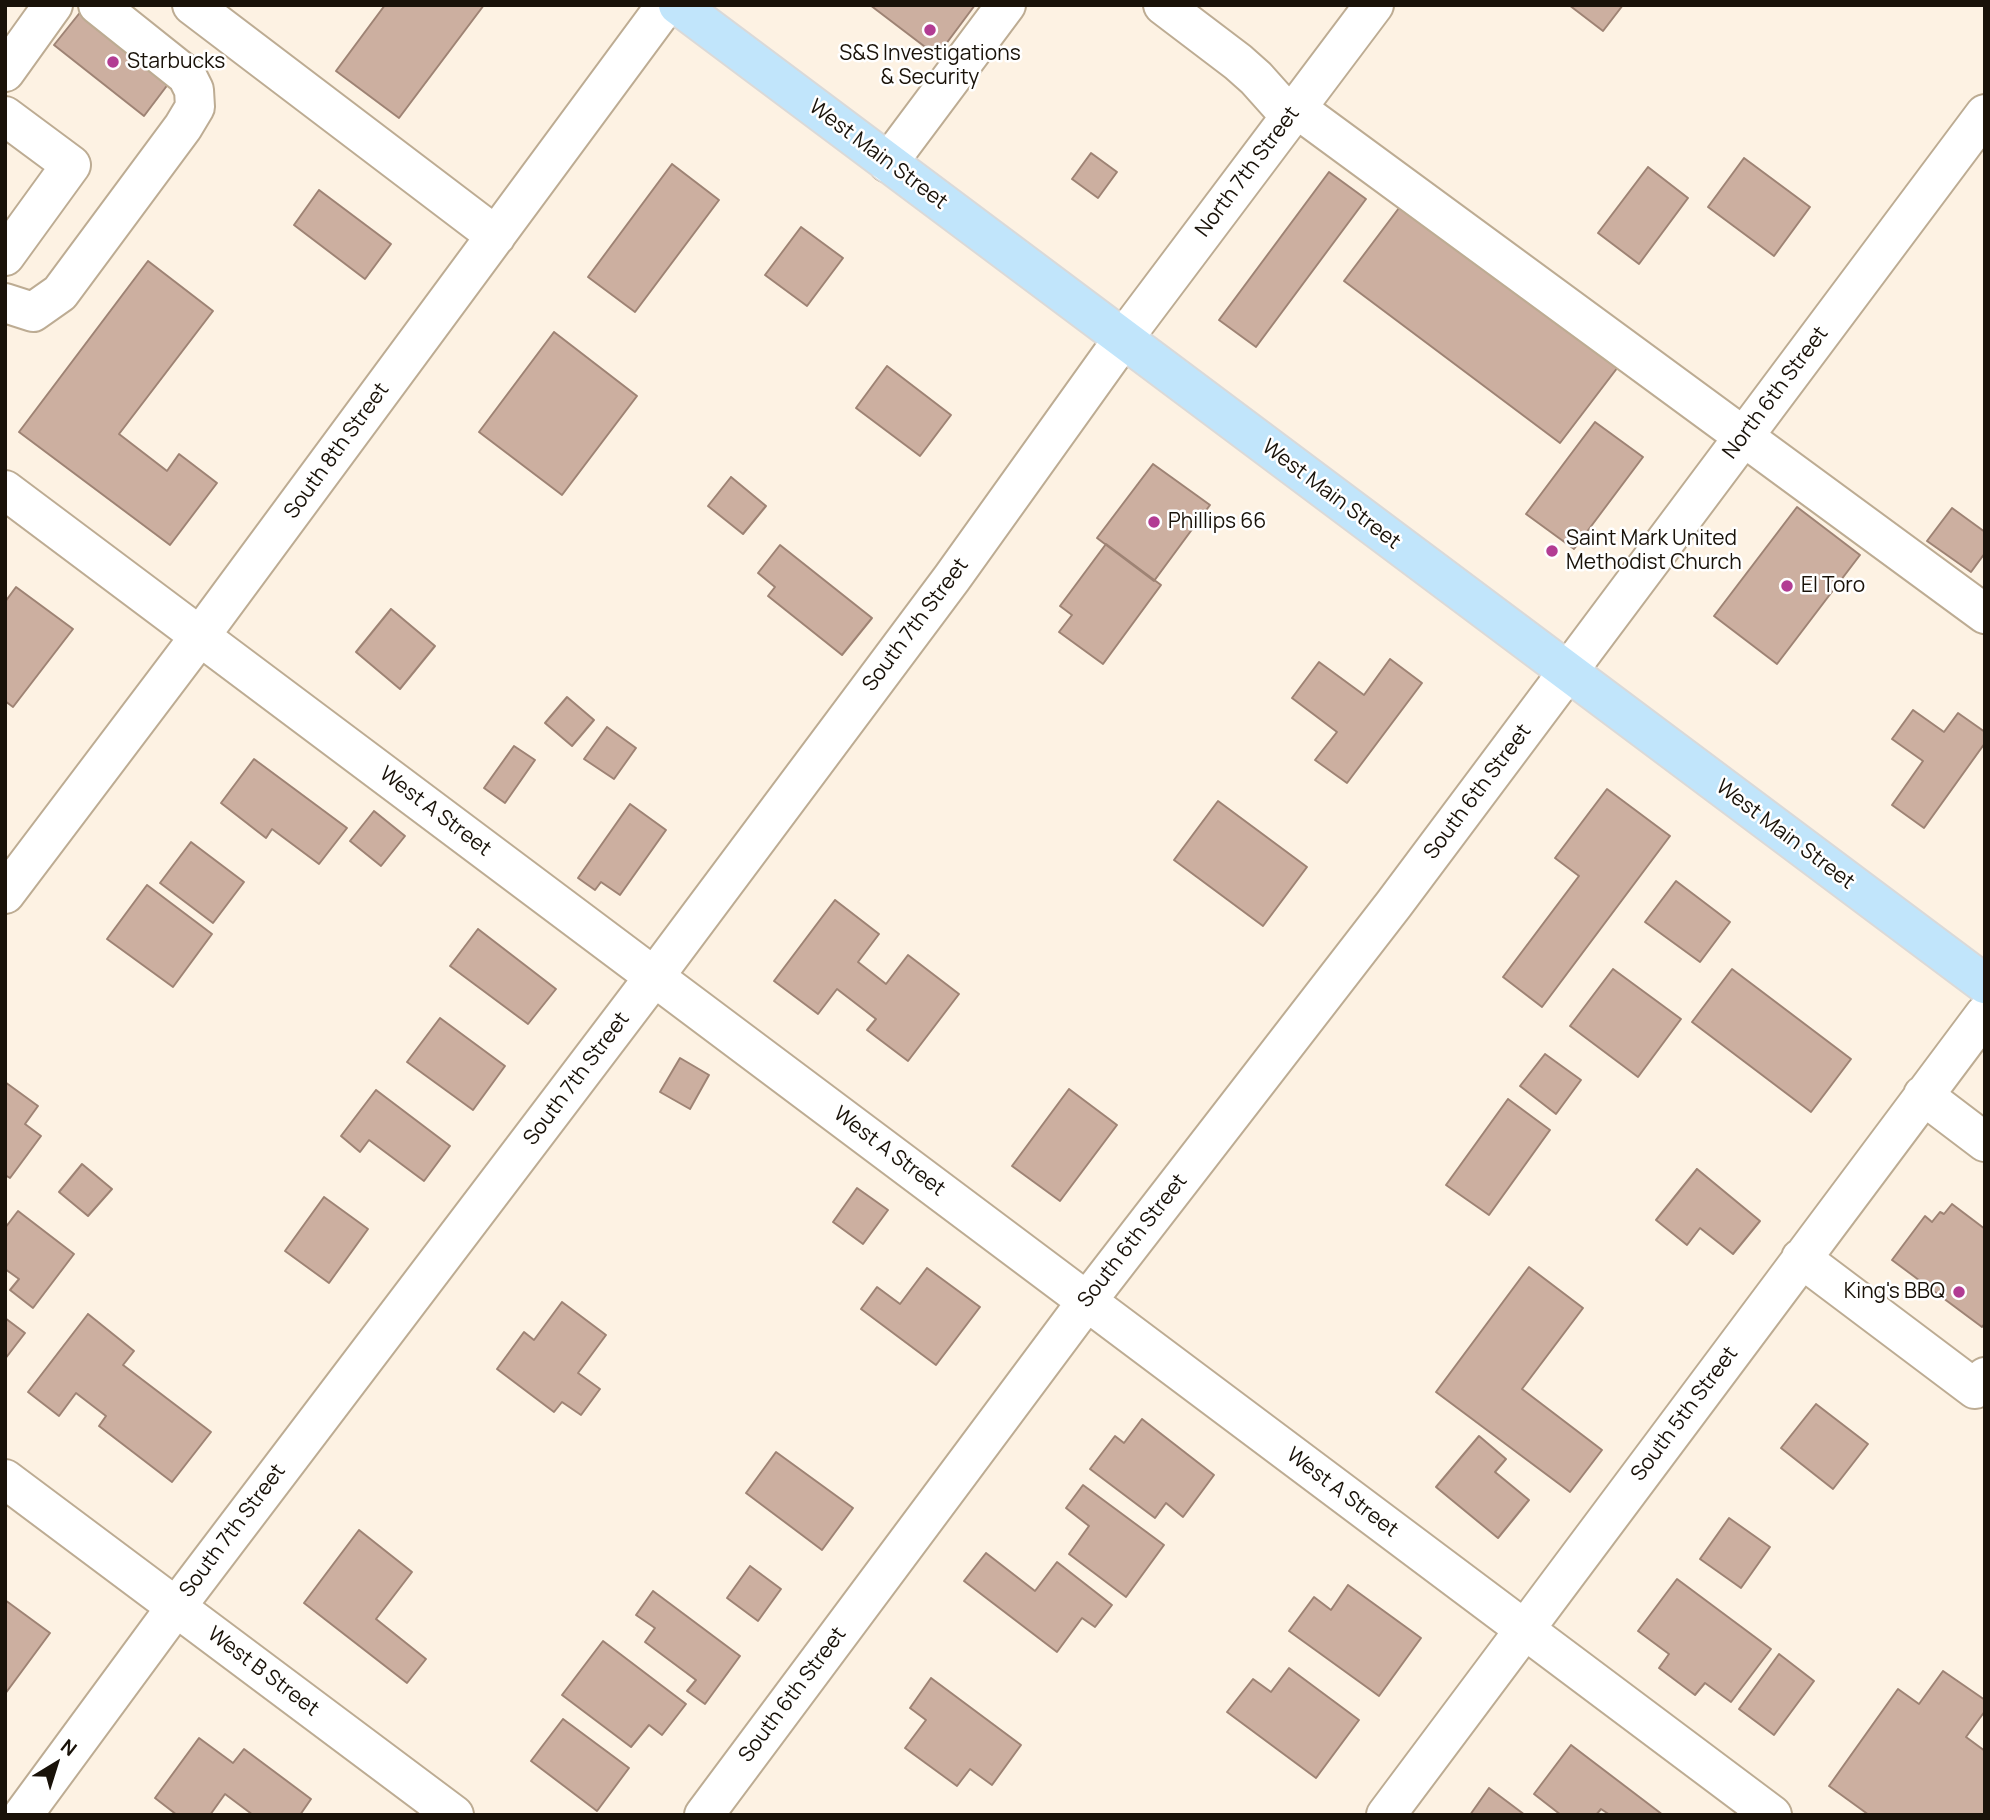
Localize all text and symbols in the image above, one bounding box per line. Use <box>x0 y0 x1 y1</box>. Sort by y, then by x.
marker: S&S Investigations & Security <box>922 22 938 38</box>
place label: S&S Investigations & Security <box>839 41 1021 91</box>
place label: Starbucks <box>127 49 225 75</box>
marker: Starbucks <box>105 54 121 70</box>
street label: West Main Street <box>804 95 952 215</box>
street label: North 7th Street <box>1191 102 1305 242</box>
street label: North 6th Street <box>1718 322 1834 464</box>
street label: South 8th Street <box>279 378 395 524</box>
street label: West Main Street <box>1257 435 1405 555</box>
place label: Phillips 66 <box>1168 509 1266 535</box>
marker: Phillips 66 <box>1146 514 1162 530</box>
place label: Saint Mark United Methodist Church <box>1566 526 1742 576</box>
marker: Saint Mark United Methodist Church <box>1544 543 1560 559</box>
street label: South 7th Street <box>858 553 974 697</box>
place label: El Toro <box>1801 573 1865 599</box>
marker: El Toro <box>1779 578 1795 594</box>
street label: South 6th Street <box>1419 719 1537 865</box>
street label: West A Street <box>374 762 496 862</box>
street label: West Main Street <box>1711 775 1859 895</box>
street label: South 7th Street <box>519 1007 635 1151</box>
street label: West A Street <box>828 1102 950 1202</box>
street label: South 6th Street <box>1073 1169 1193 1313</box>
place label: King's BBQ <box>1844 1279 1945 1305</box>
marker: King's BBQ <box>1951 1284 1967 1300</box>
street label: South 5th Street <box>1626 1342 1744 1486</box>
street label: West A Street <box>1281 1443 1403 1543</box>
street label: South 7th Street <box>175 1459 291 1603</box>
street label: West B Street <box>202 1622 324 1722</box>
street label: South 6th Street <box>734 1622 852 1768</box>
north arrow <box>21 1729 91 1799</box>
text: N <box>56 1733 82 1762</box>

